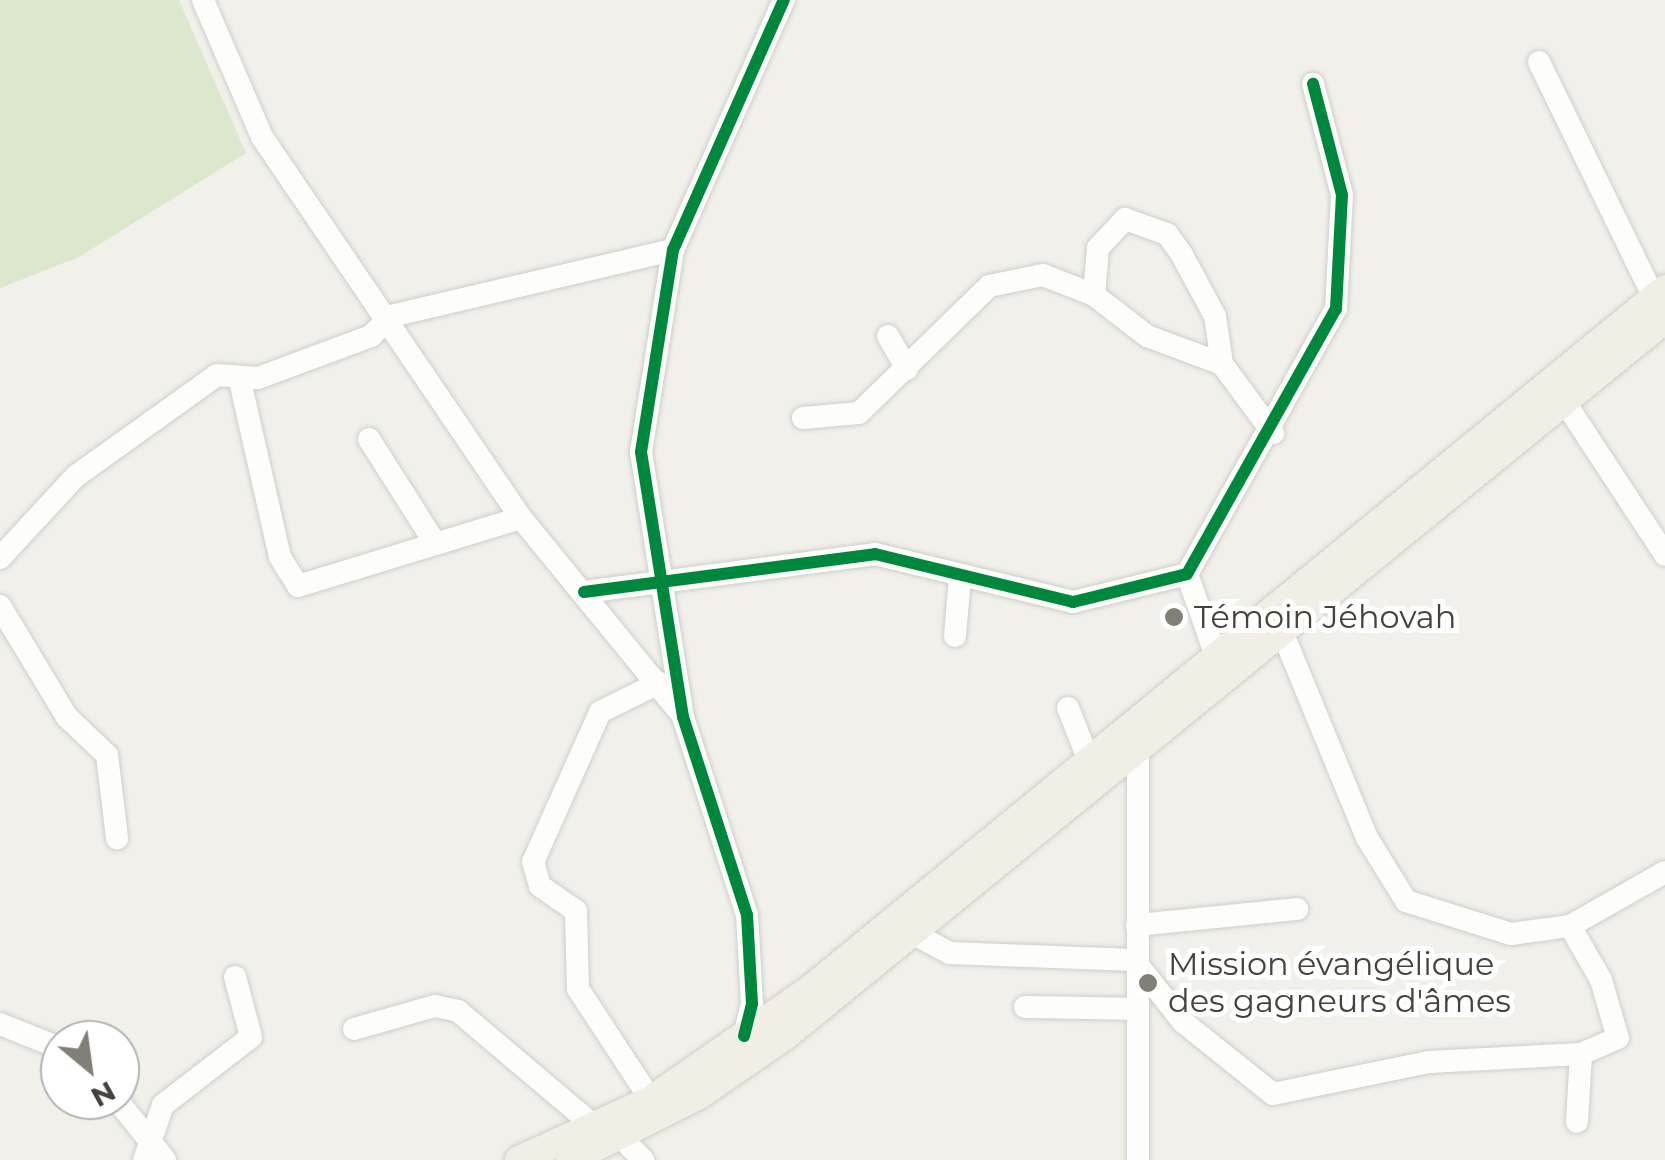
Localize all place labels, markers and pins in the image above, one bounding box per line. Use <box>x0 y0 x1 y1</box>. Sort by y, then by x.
place label: Témoin Jéhovah <box>1194 598 1456 636</box>
marker: Témoin Jéhovah <box>1163 606 1185 628</box>
place label: Mission évangélique des gagneurs d'âmes <box>1168 946 1511 1021</box>
marker: Mission évangélique des gagneurs d'âmes <box>1137 972 1159 994</box>

